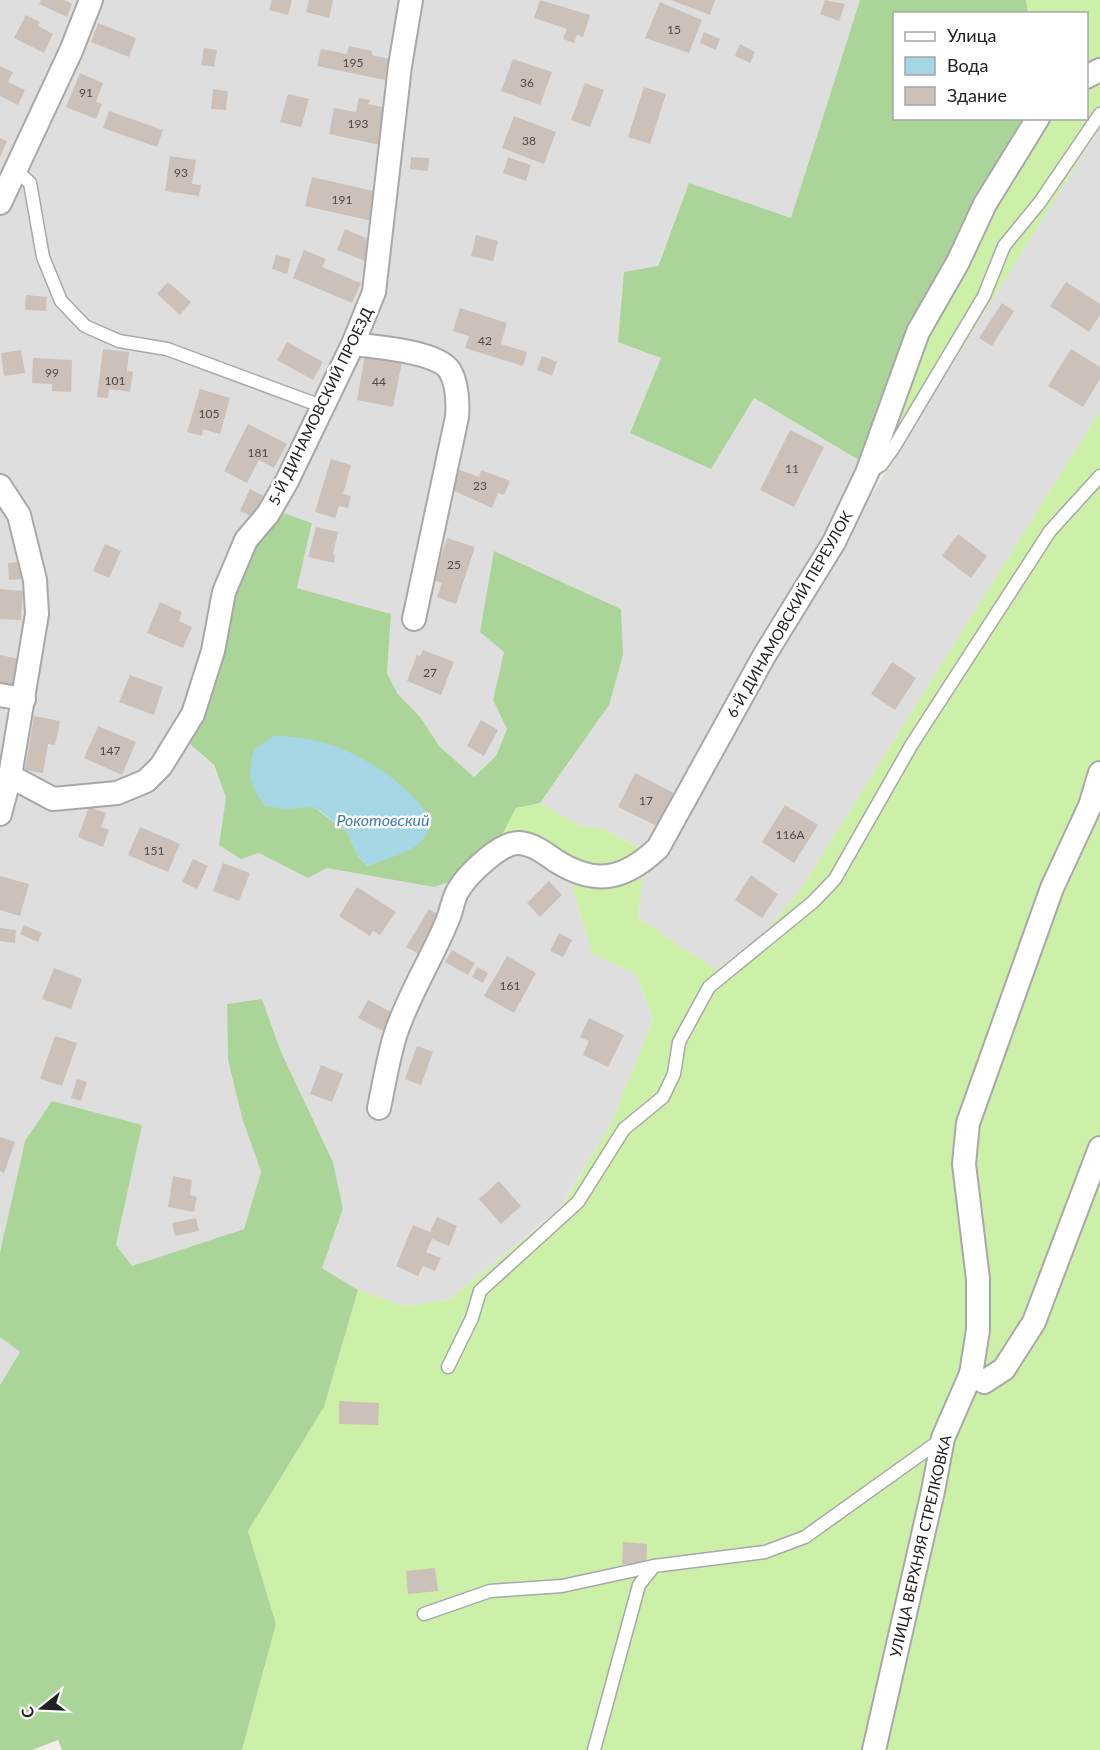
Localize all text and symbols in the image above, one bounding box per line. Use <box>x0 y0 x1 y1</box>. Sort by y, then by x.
legend <box>893 12 1088 120</box>
house number: 15 <box>667 22 681 37</box>
text: Улица <box>947 24 997 46</box>
text: Вода <box>947 54 988 76</box>
house number: 195 <box>343 55 363 70</box>
house number: 36 <box>520 75 534 90</box>
text: Здание <box>947 84 1007 106</box>
house number: 91 <box>79 85 93 100</box>
house number: 193 <box>348 116 368 131</box>
house number: 38 <box>522 133 536 148</box>
house number: 93 <box>174 165 188 180</box>
house number: 191 <box>332 192 352 207</box>
street label: 5-Й ДИНАМОВСКИЙ ПРОЕЗД <box>264 304 376 508</box>
house number: 42 <box>478 333 492 348</box>
house number: 99 <box>45 365 59 380</box>
house number: 101 <box>105 373 125 388</box>
house number: 44 <box>372 374 386 389</box>
house number: 105 <box>199 406 219 421</box>
house number: 181 <box>248 445 268 460</box>
house number: 11 <box>785 461 799 476</box>
house number: 23 <box>473 478 487 493</box>
street label: 6-Й ДИНАМОВСКИЙ ПЕРЕУЛОК <box>722 507 856 721</box>
house number: 25 <box>447 557 461 572</box>
house number: 27 <box>423 665 437 680</box>
house number: 147 <box>100 743 120 758</box>
house number: 17 <box>639 793 653 808</box>
water label: Рокотовский <box>336 810 430 829</box>
house number: 116А <box>776 827 805 842</box>
house number: 151 <box>144 843 164 858</box>
house number: 161 <box>500 978 520 993</box>
street label: УЛИЦА ВЕРХНЯЯ СТРЕЛКОВКА <box>886 1432 955 1659</box>
north arrow <box>12 1678 72 1738</box>
text: С <box>16 1704 38 1721</box>

